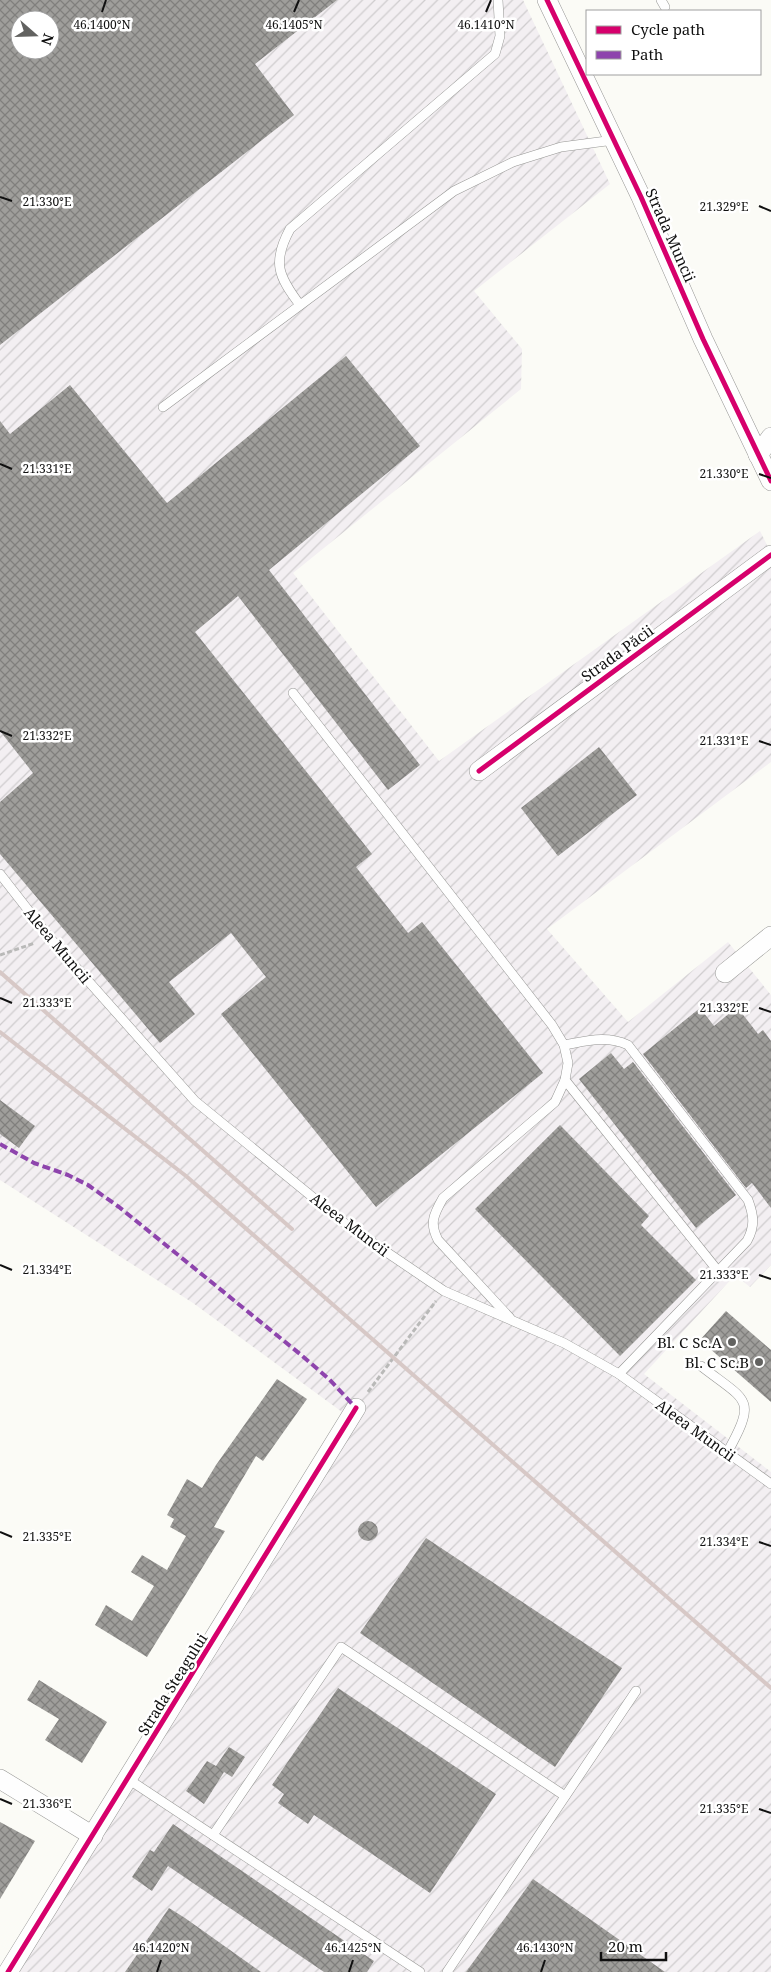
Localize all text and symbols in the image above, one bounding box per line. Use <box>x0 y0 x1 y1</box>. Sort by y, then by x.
north arrow <box>10 10 60 60</box>
legend <box>586 10 761 75</box>
text: 46.1400°N <box>73 16 131 33</box>
text: 46.1405°N <box>265 16 323 33</box>
text: 46.1410°N <box>457 16 515 33</box>
text: Cycle path <box>631 19 706 39</box>
text: N <box>37 31 59 48</box>
text: Path <box>631 44 664 64</box>
street label: Strada Muncii <box>641 185 701 285</box>
text: 21.330°E <box>23 193 71 210</box>
text: 21.329°E <box>700 198 748 215</box>
text: 21.331°E <box>23 460 71 477</box>
text: 21.330°E <box>700 465 748 482</box>
street label: Strada Păcii <box>577 620 657 686</box>
text: 21.332°E <box>23 727 71 744</box>
text: 21.331°E <box>700 732 748 749</box>
street label: Aleea Muncii <box>20 903 96 988</box>
text: 21.333°E <box>23 994 71 1011</box>
text: 21.332°E <box>700 999 748 1016</box>
street label: Aleea Muncii <box>306 1188 394 1260</box>
text: 21.334°E <box>23 1261 71 1278</box>
text: 21.333°E <box>700 1266 748 1283</box>
place label: Bl. C Sc.A <box>657 1332 722 1352</box>
marker: Bl. C Sc.A <box>726 1336 738 1348</box>
place label: Bl. C Sc.B <box>685 1352 749 1372</box>
marker: Bl. C Sc.B <box>753 1356 765 1368</box>
street label: Aleea Muncii <box>652 1394 740 1466</box>
text: 21.335°E <box>23 1528 71 1545</box>
text: 21.334°E <box>700 1533 748 1550</box>
street label: Strada Steagului <box>133 1629 212 1739</box>
text: 21.336°E <box>23 1795 71 1812</box>
text: 21.335°E <box>700 1800 748 1817</box>
scale bar <box>601 1930 666 1962</box>
text: 20 m <box>608 1936 643 1956</box>
text: 46.1420°N <box>132 1939 190 1956</box>
text: 46.1425°N <box>324 1939 382 1956</box>
text: 46.1430°N <box>516 1939 574 1956</box>

